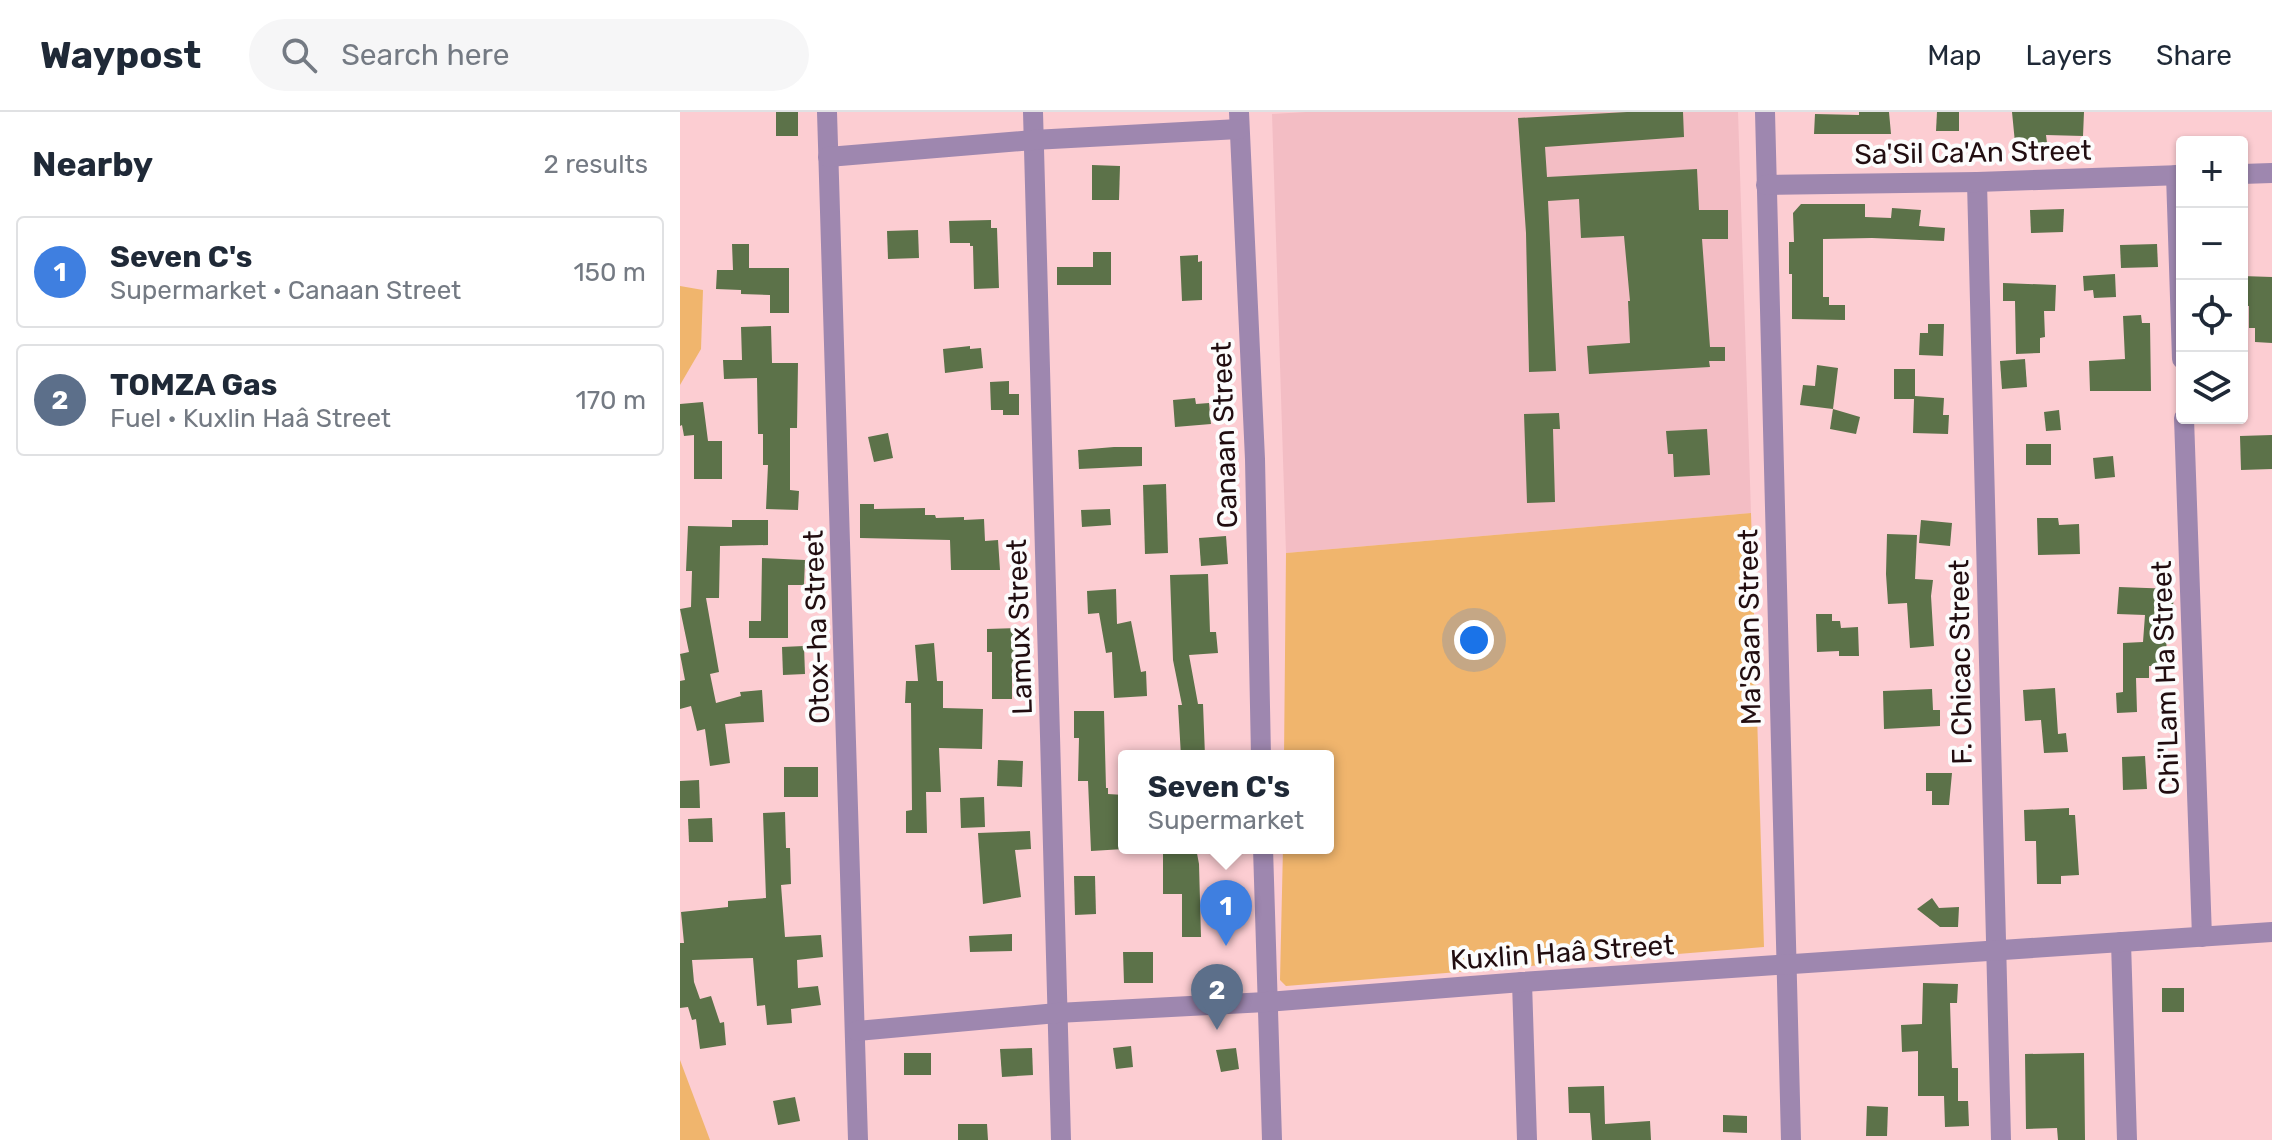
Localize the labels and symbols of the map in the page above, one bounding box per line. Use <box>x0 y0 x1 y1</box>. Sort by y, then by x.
street label: Sa'Sil Ca'An Street <box>1854 134 2092 171</box>
street label: Canaan Street <box>1205 341 1244 529</box>
street label: Ma'Saan Street <box>1731 529 1768 725</box>
street label: Otox-ha Street <box>797 530 836 724</box>
street label: Lamux Street <box>1000 538 1039 715</box>
street label: F. Chicac Street <box>1942 559 1979 765</box>
street label: Chi'Lam Ha Street <box>2145 560 2186 796</box>
your location <box>1454 620 1494 660</box>
pin: 1 <box>1200 880 1252 946</box>
street label: Kuxlin Haâ Street <box>1449 928 1675 977</box>
pin: 2 <box>1191 964 1243 1030</box>

